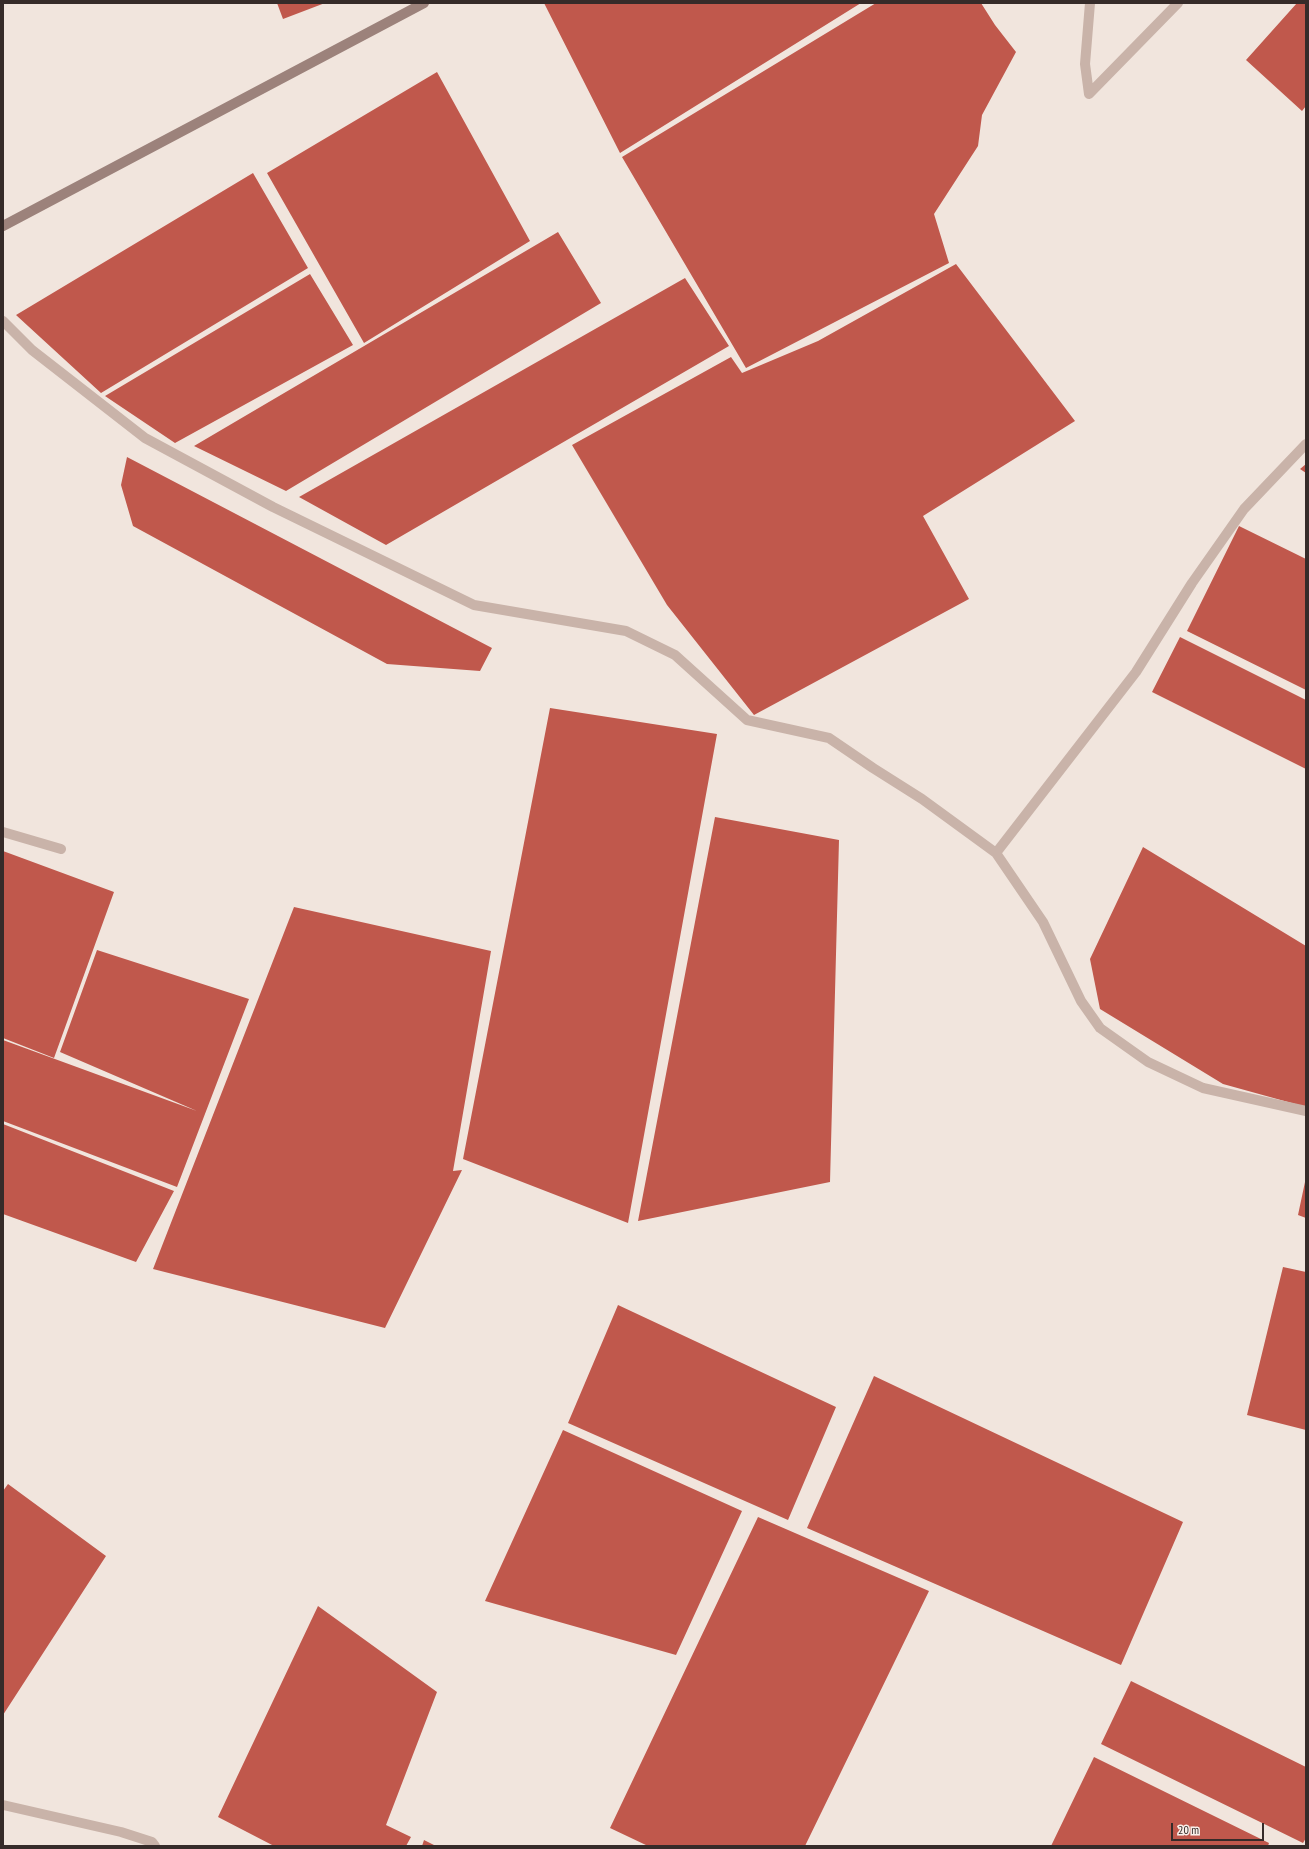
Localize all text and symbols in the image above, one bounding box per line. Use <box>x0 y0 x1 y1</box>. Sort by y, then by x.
scale bar <box>1173 1815 1266 1841</box>
text: 20 m <box>1178 1822 1199 1837</box>

